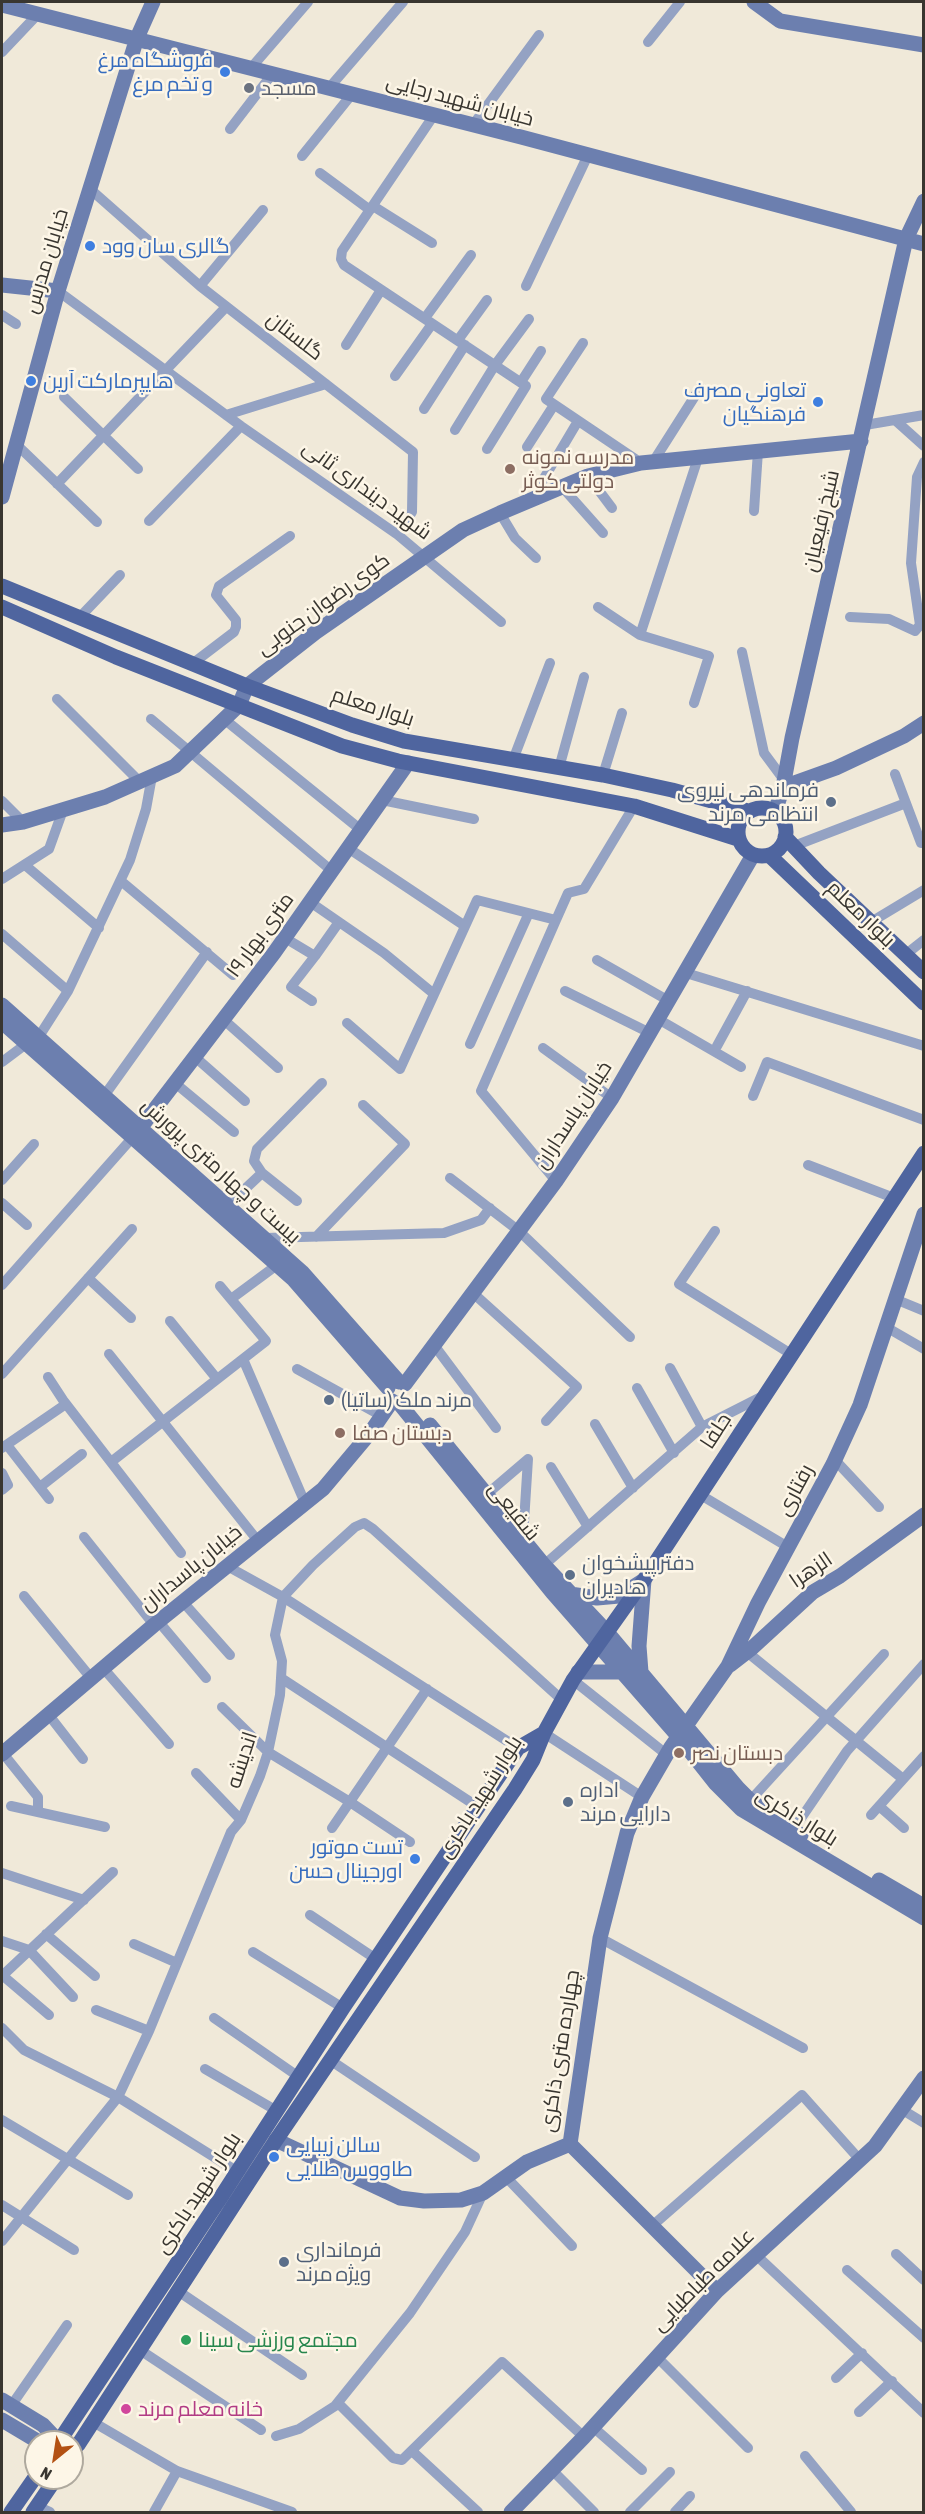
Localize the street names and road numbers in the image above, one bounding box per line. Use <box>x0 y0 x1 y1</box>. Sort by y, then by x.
street label: خیابان شهید رجایی <box>383 68 537 132</box>
street label: خیابان مدرس <box>18 206 74 316</box>
street label: گلستان <box>262 306 328 366</box>
street label: شهید دینداری ثانی <box>297 435 437 545</box>
street label: شیخ رفیعیان <box>797 468 845 574</box>
street label: کوی رضوان جنوبی <box>251 547 395 661</box>
street label: بلوار معلم <box>329 682 417 732</box>
street label: بلوار معلم <box>822 875 900 953</box>
street label: ۱۹ متری بهار <box>221 888 299 982</box>
street label: خیابان پاسداران <box>529 1056 617 1174</box>
street label: بیست و چهار متری پرورش <box>136 1093 306 1249</box>
street label: جلفا <box>695 1408 737 1454</box>
street label: رفتاری <box>771 1460 819 1520</box>
street label: شفیعی <box>483 1476 545 1546</box>
street label: خیابان پاسداران <box>135 1519 247 1617</box>
street label: الزهرا <box>785 1547 837 1593</box>
street label: اندیشه <box>221 1728 263 1792</box>
street label: بلوار شهید باکری <box>432 1731 528 1863</box>
street label: بلوار ذاکری <box>751 1782 843 1852</box>
street label: چهارده متری ذاکری <box>535 1968 585 2134</box>
street label: بلوار شهید باکری <box>149 2128 247 2258</box>
street label: علامه طباطبایی <box>646 2223 760 2337</box>

